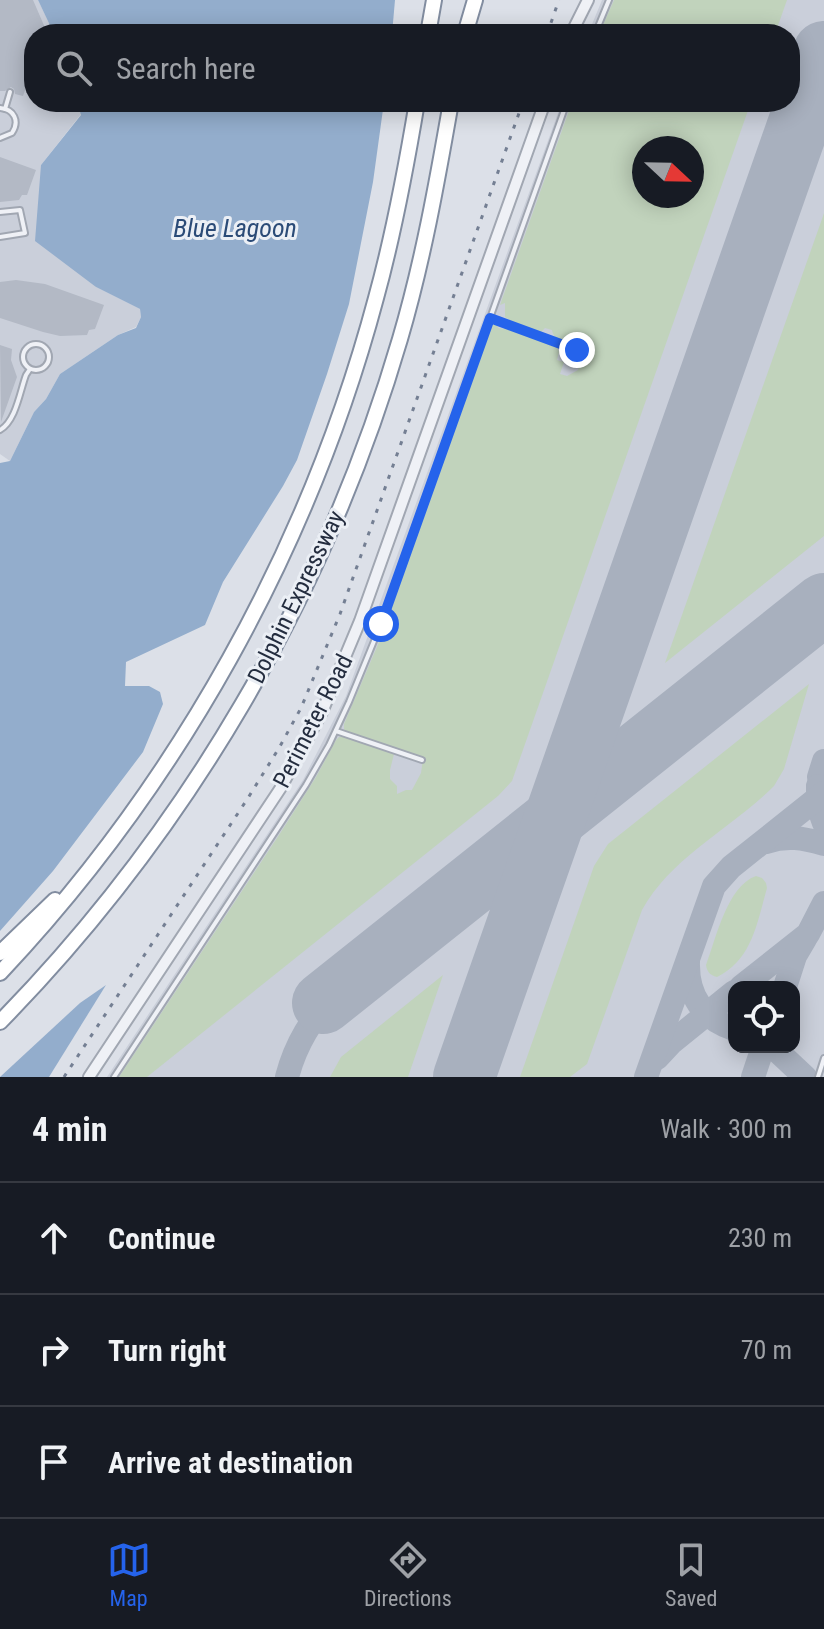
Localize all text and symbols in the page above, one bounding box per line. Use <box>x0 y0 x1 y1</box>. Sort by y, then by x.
search box <box>24 24 800 112</box>
icon: search <box>52 46 96 90</box>
text: Search here <box>116 51 256 86</box>
north arrow <box>632 136 704 208</box>
water label: Blue Lagoon <box>173 213 297 243</box>
route end <box>559 332 595 368</box>
street label: Dolphin Expressway <box>242 506 350 688</box>
route start <box>363 606 399 642</box>
street label: Perimeter Road <box>267 650 359 792</box>
map controls <box>728 981 800 1053</box>
button: locate <box>728 981 800 1053</box>
text: 4 min <box>32 1109 108 1149</box>
text: Walk · 300 m <box>660 1114 792 1144</box>
icon: ahead <box>32 1216 76 1260</box>
text: Continue <box>108 1221 215 1256</box>
text: 230 m <box>728 1223 792 1253</box>
icon: right <box>32 1328 76 1372</box>
text: Turn right <box>108 1333 226 1368</box>
text: 70 m <box>741 1335 792 1365</box>
icon: arrive <box>32 1440 76 1484</box>
text: Arrive at destination <box>108 1445 353 1480</box>
tab: Map <box>107 1538 151 1611</box>
tab: Directions <box>364 1538 452 1611</box>
tab: Saved <box>665 1538 717 1611</box>

